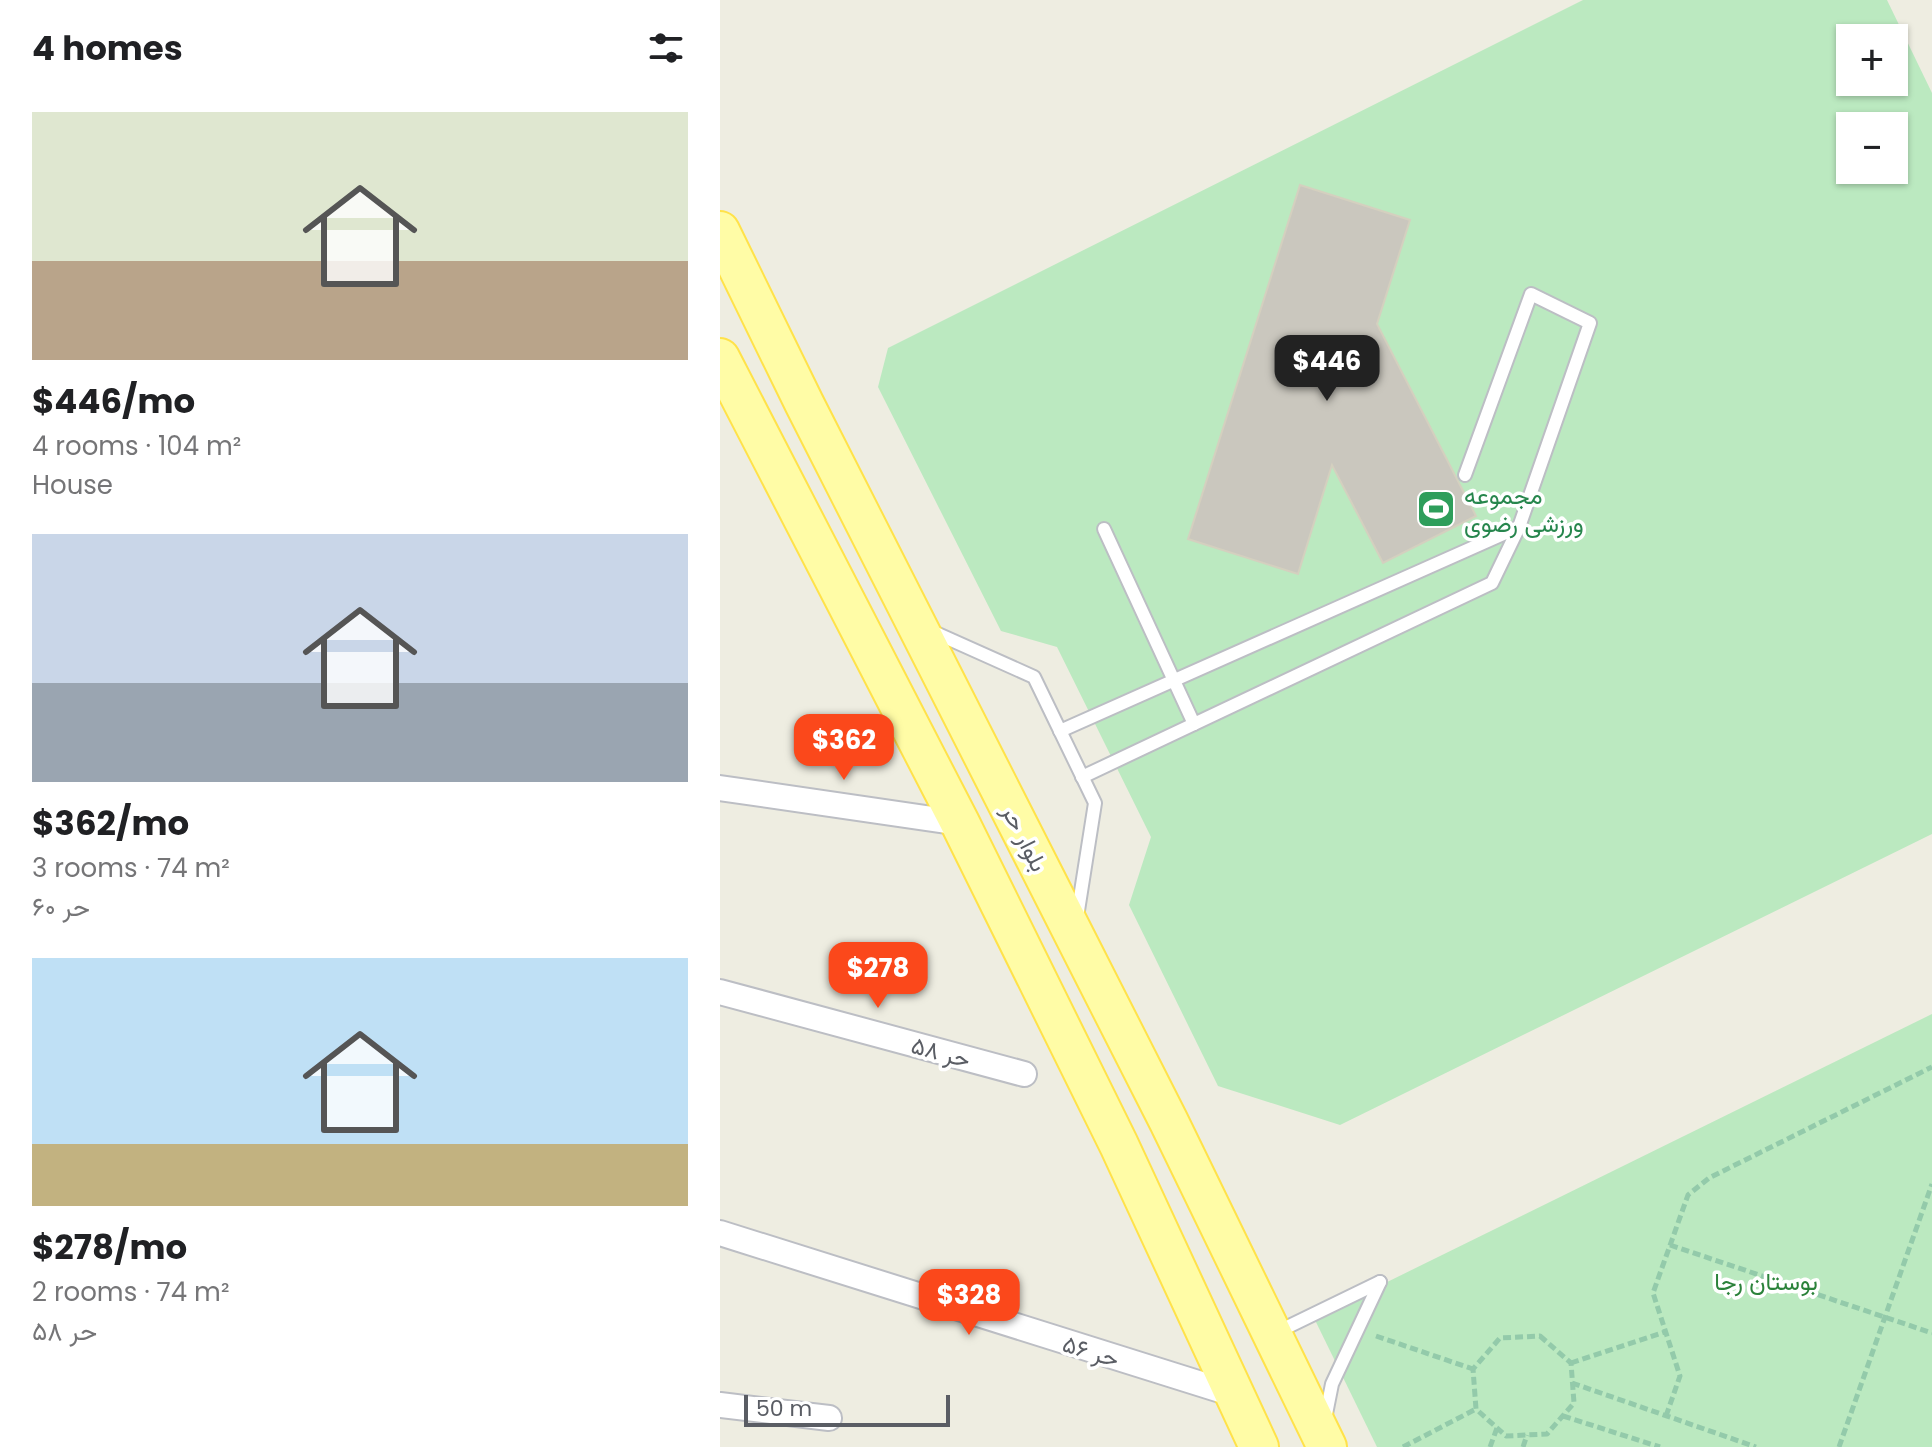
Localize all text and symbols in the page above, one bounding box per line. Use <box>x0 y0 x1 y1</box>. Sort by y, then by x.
text: 4 homes <box>32 24 183 72</box>
map controls <box>1836 24 1908 184</box>
button: + <box>1836 24 1908 96</box>
icon: filters <box>644 26 688 70</box>
button: − <box>1836 112 1908 184</box>
icon: home <box>288 164 432 308</box>
pin: $446 <box>1280 335 1374 403</box>
text: $446 <box>1293 343 1361 379</box>
text: $446/mo <box>32 377 195 425</box>
text: 4 rooms · 104 m² <box>32 428 241 464</box>
text: House <box>32 467 113 503</box>
place label: مجموعه ورزشی رضوی <box>1464 479 1584 540</box>
sports icon: مجموعه ورزشی رضوی <box>1415 488 1457 530</box>
icon: home <box>288 586 432 730</box>
pin: $362 <box>797 714 891 782</box>
text: $362 <box>812 722 876 758</box>
street label: بلوار حر <box>994 798 1056 877</box>
text: $362/mo <box>32 799 189 847</box>
text: 3 rooms · 74 m² <box>32 850 230 886</box>
text: حر ۶۰ <box>32 889 90 925</box>
pin: $278 <box>831 942 925 1010</box>
text: $278 <box>847 950 909 986</box>
icon: home <box>288 1010 432 1154</box>
street label: حر ۵۸ <box>908 1028 974 1076</box>
text: $278/mo <box>32 1223 187 1271</box>
park label: بوستان رجا <box>1714 1265 1818 1298</box>
pin: $328 <box>922 1269 1016 1337</box>
text: 2 rooms · 74 m² <box>32 1274 229 1310</box>
text: $328 <box>937 1277 1001 1313</box>
text: حر ۵۸ <box>32 1313 97 1349</box>
street label: حر ۵۶ <box>1059 1327 1123 1375</box>
scale bar <box>744 1391 950 1427</box>
text: 50 m <box>756 1393 812 1424</box>

